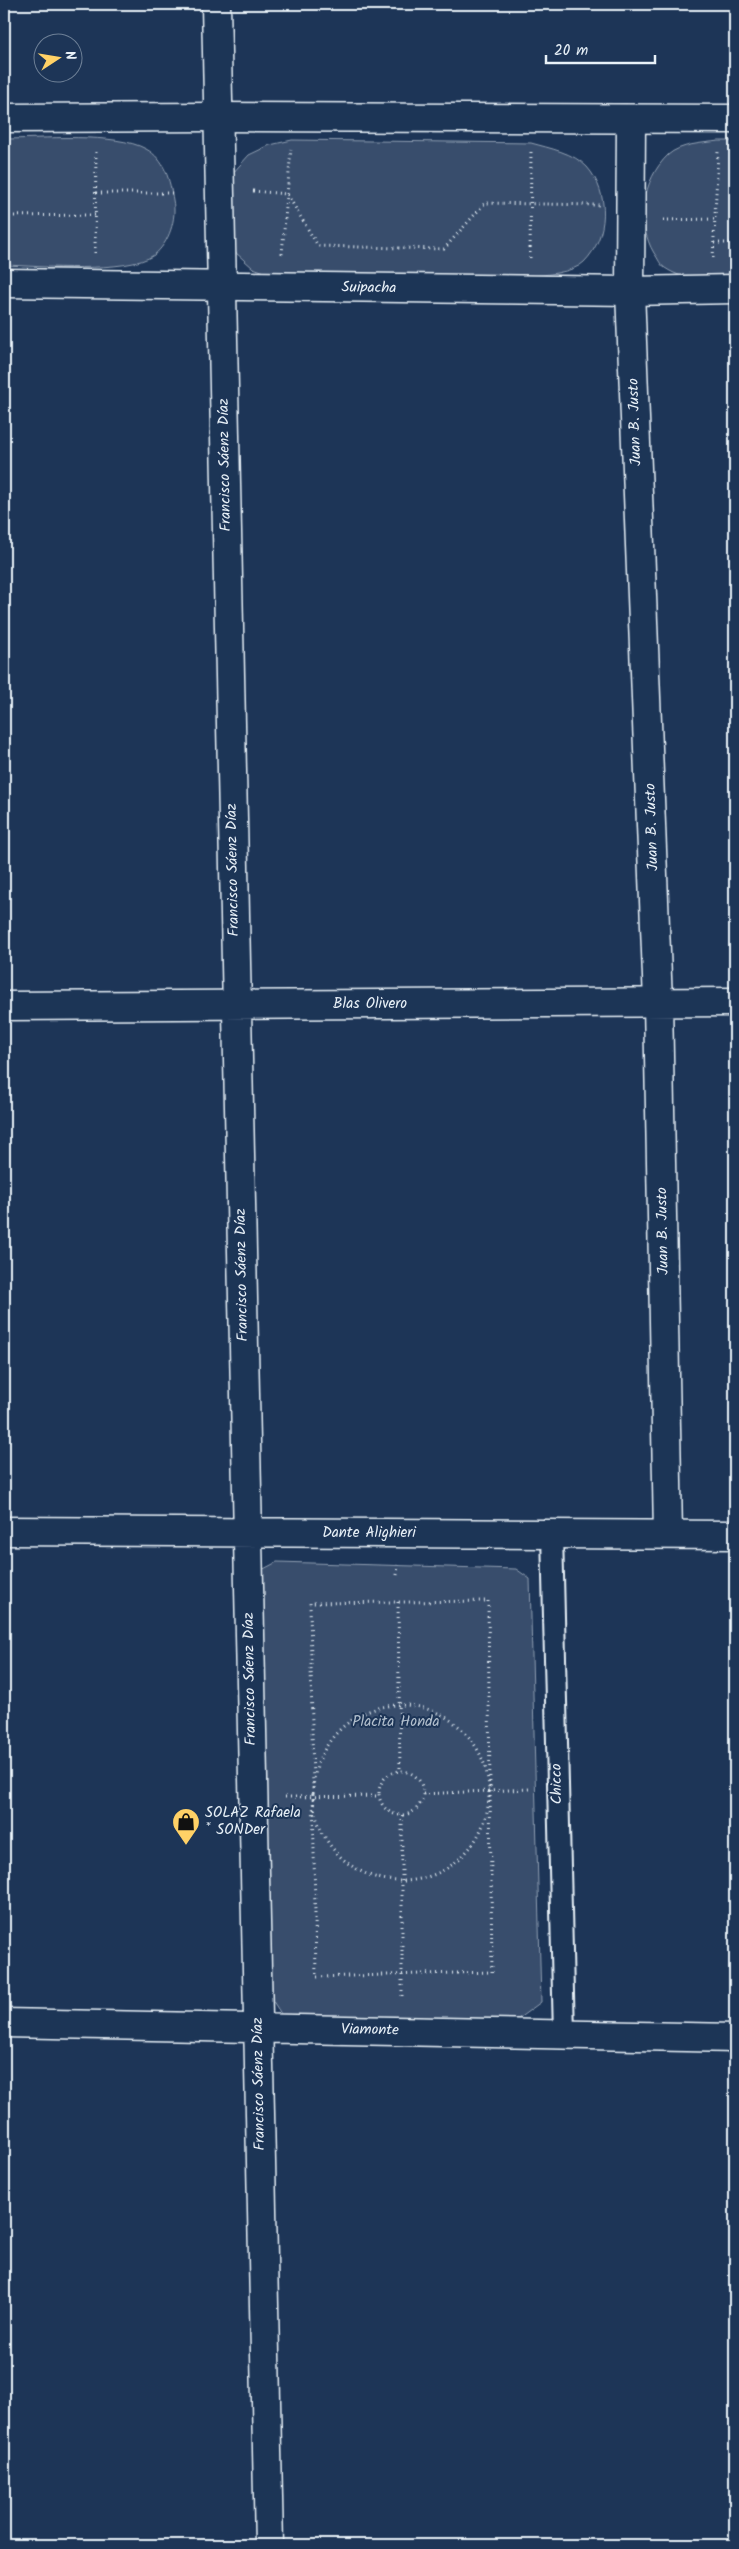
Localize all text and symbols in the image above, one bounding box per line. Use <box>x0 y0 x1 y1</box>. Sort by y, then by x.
north arrow <box>32 32 82 82</box>
scale bar <box>546 32 655 64</box>
text: 20 m <box>554 39 588 63</box>
text: N <box>58 49 81 62</box>
street label: Suipacha <box>341 276 397 300</box>
street label: Juan B. Justo <box>621 378 649 466</box>
street label: Francisco Sáenz Díaz <box>212 398 238 532</box>
street label: Juan B. Justo <box>638 783 666 871</box>
street label: Francisco Sáenz Díaz <box>220 803 246 937</box>
street label: Blas Olivero <box>333 992 407 1016</box>
street label: Juan B. Justo <box>650 1187 676 1275</box>
street label: Francisco Sáenz Díaz <box>229 1208 255 1342</box>
street label: Dante Alighieri <box>322 1521 417 1545</box>
street label: Francisco Sáenz Díaz <box>237 1612 263 1746</box>
park label: Placita Honda <box>352 1710 440 1734</box>
street label: Chicco <box>545 1763 569 1805</box>
place label: SOLAZ Rafaela * SONDer <box>205 1801 301 1842</box>
shop icon: SOLAZ Rafaela * SONDer <box>171 1807 201 1846</box>
street label: Francisco Sáenz Díaz <box>246 2017 272 2151</box>
street label: Viamonte <box>341 2017 399 2043</box>

